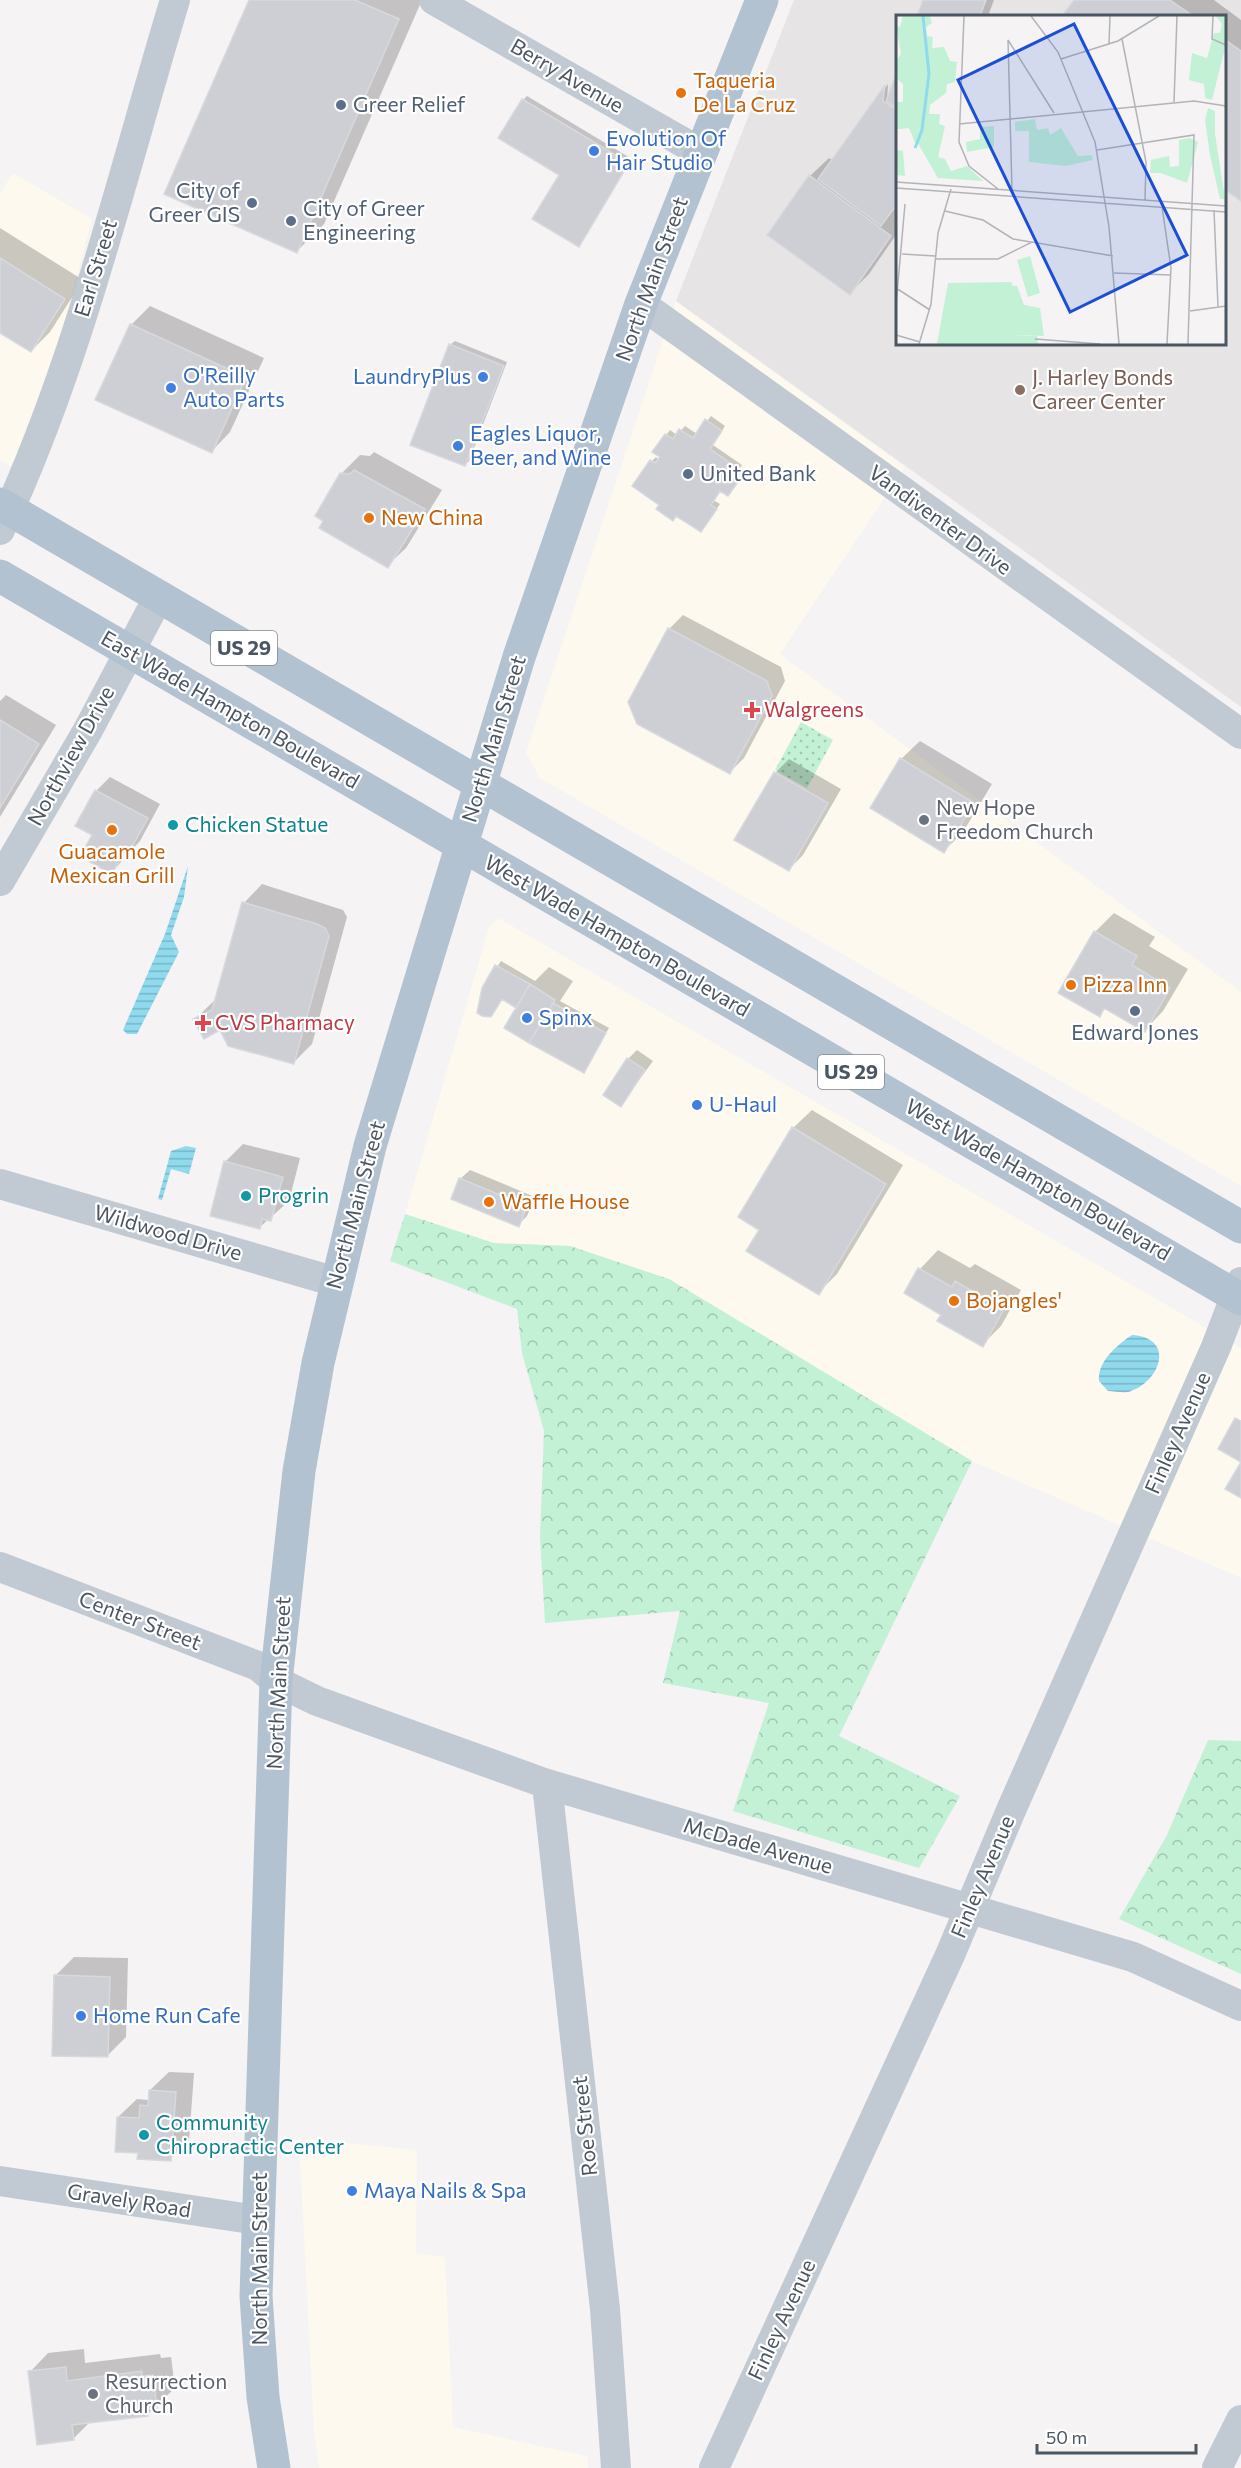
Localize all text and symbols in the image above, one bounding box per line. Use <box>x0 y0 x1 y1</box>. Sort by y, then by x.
inset map <box>896 15 1226 345</box>
street label: Berry Avenue <box>507 32 629 117</box>
place label: Taqueria De La Cruz <box>693 67 796 116</box>
marker: Taqueria De La Cruz <box>674 86 688 100</box>
place label: Greer Relief <box>353 91 466 116</box>
marker: Greer Relief <box>334 98 348 112</box>
place label: Evolution Of Hair Studio <box>606 125 727 174</box>
marker: Evolution Of Hair Studio <box>587 144 601 158</box>
place label: City of Greer GIS <box>148 177 241 226</box>
street label: North Main Street <box>609 193 692 364</box>
place label: City of Greer Engineering <box>303 195 425 244</box>
marker: City of Greer GIS <box>245 196 259 210</box>
marker: City of Greer Engineering <box>284 214 298 228</box>
street label: Earl Street <box>68 216 121 319</box>
place label: O'Reilly Auto Parts <box>183 362 285 411</box>
place label: LaundryPlus <box>353 363 471 388</box>
place label: J. Harley Bonds Career Center <box>1032 364 1173 413</box>
marker: LaundryPlus <box>476 370 490 384</box>
marker: O'Reilly Auto Parts <box>164 381 178 395</box>
marker: J. Harley Bonds Career Center <box>1013 383 1027 397</box>
place label: Eagles Liquor, Beer, and Wine <box>470 420 611 469</box>
marker: Eagles Liquor, Beer, and Wine <box>451 439 465 453</box>
street label: Vandiventer Drive <box>865 459 1017 579</box>
place label: United Bank <box>700 460 816 485</box>
marker: United Bank <box>681 467 695 481</box>
place label: New China <box>381 504 483 529</box>
marker: New China <box>362 511 376 525</box>
street label: East Wade Hampton Boulevard <box>97 624 364 793</box>
road number: US 29 <box>211 631 277 665</box>
street label: North Main Street <box>455 652 530 825</box>
street label: Northview Drive <box>21 681 118 829</box>
place label: Walgreens <box>764 696 864 721</box>
marker: Walgreens <box>745 703 759 717</box>
place label: New Hope Freedom Church <box>936 794 1094 843</box>
place label: Chicken Statue <box>185 811 328 836</box>
marker: New Hope Freedom Church <box>917 813 931 827</box>
marker: Chicken Statue <box>166 818 180 832</box>
marker: Guacamole Mexican Grill <box>105 823 119 837</box>
place label: Guacamole Mexican Grill <box>50 838 174 887</box>
street label: West Wade Hampton Boulevard <box>481 848 755 1021</box>
place label: Pizza Inn <box>1083 971 1167 996</box>
marker: Pizza Inn <box>1064 978 1078 992</box>
place label: Spinx <box>539 1004 592 1029</box>
marker: Edward Jones <box>1128 1004 1142 1018</box>
place label: CVS Pharmacy <box>215 1009 355 1034</box>
marker: Spinx <box>520 1011 534 1025</box>
marker: CVS Pharmacy <box>196 1016 210 1030</box>
place label: Edward Jones <box>1071 1019 1199 1044</box>
road number: US 29 <box>818 1055 884 1089</box>
place label: U-Haul <box>709 1091 777 1116</box>
street label: West Wade Hampton Boulevard <box>902 1092 1176 1265</box>
marker: U-Haul <box>690 1098 704 1112</box>
street label: North Main Street <box>320 1118 389 1291</box>
place label: Progrin <box>258 1182 329 1207</box>
place label: Waffle House <box>501 1188 630 1213</box>
marker: Progrin <box>239 1189 253 1203</box>
marker: Waffle House <box>482 1195 496 1209</box>
street label: Wildwood Drive <box>92 1198 245 1265</box>
place label: Bojangles' <box>966 1287 1062 1312</box>
marker: Bojangles' <box>947 1294 961 1308</box>
street label: Finley Avenue <box>1139 1368 1215 1497</box>
street label: Center Street <box>76 1585 205 1654</box>
street label: North Main Street <box>260 1596 295 1770</box>
street label: McDade Avenue <box>681 1811 836 1878</box>
street label: Finley Avenue <box>945 1811 1019 1941</box>
place label: Home Run Cafe <box>93 2002 241 2027</box>
marker: Home Run Cafe <box>74 2009 88 2023</box>
street label: Roe Street <box>566 2075 601 2177</box>
place label: Community Chiropractic Center <box>156 2109 344 2158</box>
marker: Community Chiropractic Center <box>137 2128 151 2142</box>
street label: North Main Street <box>246 2172 271 2346</box>
street label: Gravely Road <box>66 2177 193 2222</box>
place label: Maya Nails & Spa <box>364 2177 527 2202</box>
marker: Maya Nails & Spa <box>345 2184 359 2198</box>
street label: Finley Avenue <box>742 2255 820 2384</box>
place label: Resurrection Church <box>105 2368 227 2417</box>
marker: Resurrection Church <box>86 2387 100 2401</box>
scale bar <box>1037 2417 1196 2455</box>
text: 50 m <box>1046 2426 1087 2448</box>

